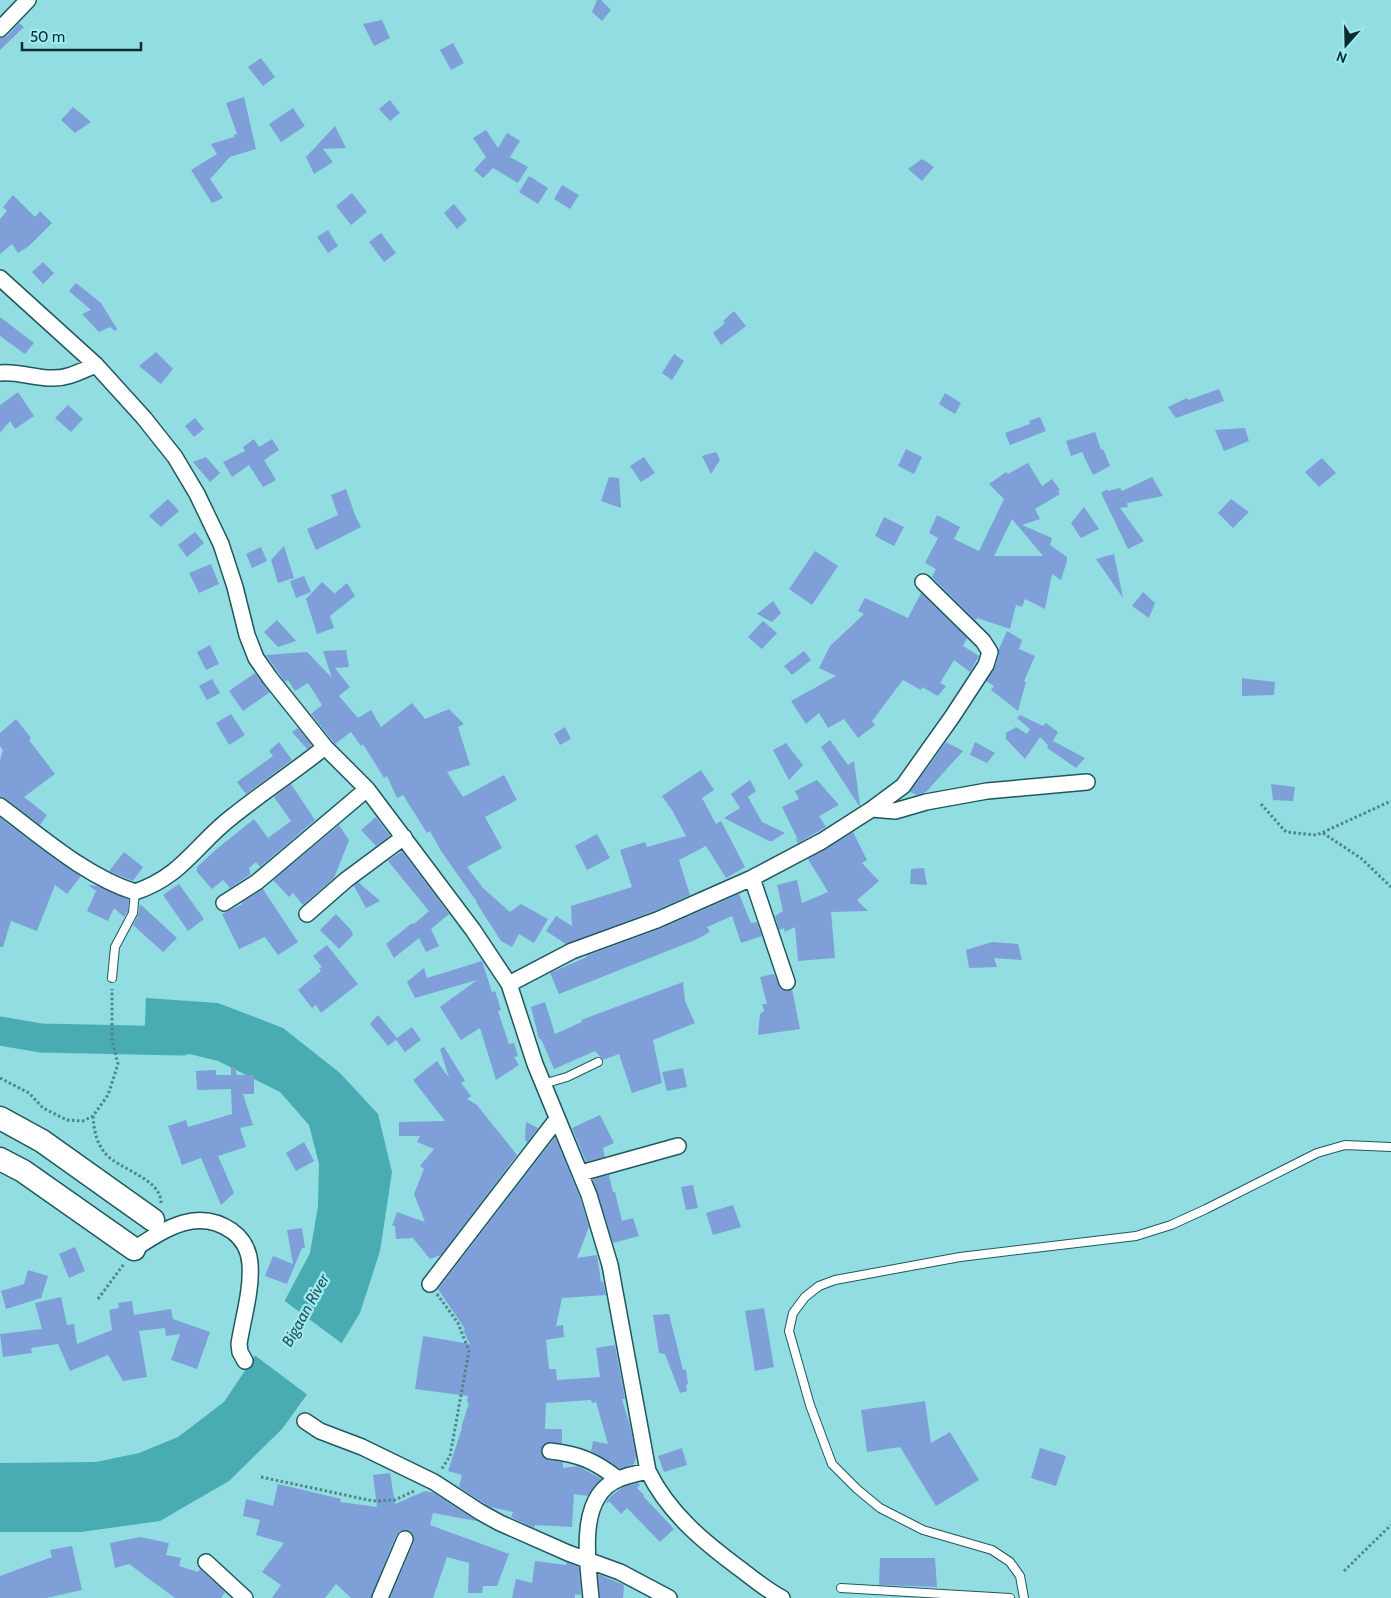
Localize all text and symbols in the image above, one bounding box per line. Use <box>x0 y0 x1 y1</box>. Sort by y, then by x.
scale bar <box>22 20 141 52</box>
north arrow <box>1321 20 1371 70</box>
text: 50 m <box>30 28 65 46</box>
text: N <box>1334 47 1349 67</box>
water label: Bigaan River <box>278 1270 334 1350</box>

